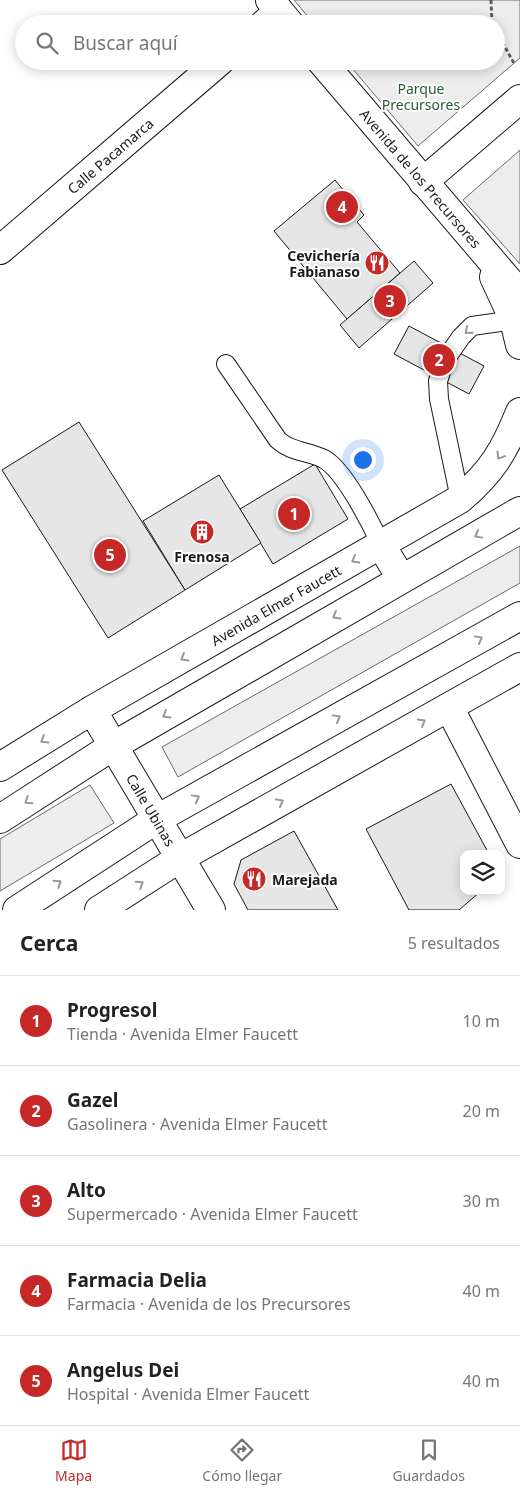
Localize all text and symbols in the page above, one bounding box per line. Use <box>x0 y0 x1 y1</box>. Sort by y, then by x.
search box <box>15 15 505 70</box>
icon: search <box>33 29 61 57</box>
text: Buscar aquí <box>73 30 178 56</box>
park label: Parque Precursores <box>382 79 460 114</box>
street label: Avenida de los Precursores <box>356 104 486 252</box>
street label: Calle Pacamarca <box>63 113 157 198</box>
pin: 4 <box>326 188 358 226</box>
place label: Cevichería Fabianaso <box>287 246 360 281</box>
restaurant icon: Cevichería Fabianaso <box>364 250 390 276</box>
pin: 3 <box>374 282 406 320</box>
one-way arrow <box>464 326 473 335</box>
pin: 2 <box>423 341 455 379</box>
your location <box>350 447 376 473</box>
one-way arrow <box>496 451 506 460</box>
pin: 1 <box>278 495 310 533</box>
building icon: Frenosa <box>189 519 215 545</box>
one-way arrow <box>474 529 483 539</box>
pin: 5 <box>94 536 126 574</box>
place label: Frenosa <box>174 547 230 566</box>
one-way arrow <box>352 553 361 563</box>
street label: Avenida Elmer Faucett <box>207 560 344 649</box>
one-way arrow <box>333 609 342 619</box>
one-way arrow <box>474 635 483 645</box>
one-way arrow <box>180 651 189 661</box>
one-way arrow <box>162 709 171 719</box>
one-way arrow <box>332 715 341 725</box>
one-way arrow <box>416 719 425 729</box>
one-way arrow <box>40 734 49 743</box>
street label: Calle Ubinas <box>122 770 180 850</box>
one-way arrow <box>190 794 199 804</box>
one-way arrow <box>24 795 33 804</box>
one-way arrow <box>275 798 284 808</box>
map controls <box>460 850 505 895</box>
button: layers <box>460 850 505 895</box>
restaurant icon: Marejada <box>241 866 267 892</box>
place label: Marejada <box>272 870 338 889</box>
one-way arrow <box>52 880 61 890</box>
one-way arrow <box>134 880 143 890</box>
text: Cerca <box>20 929 78 957</box>
text: 5 resultados <box>408 932 500 954</box>
text: Progresol <box>67 997 157 1023</box>
text: 1 <box>31 1010 41 1032</box>
text: 10 m <box>463 1010 500 1032</box>
text: Tienda · Avenida Elmer Faucett <box>67 1023 298 1045</box>
text: Gazel <box>67 1087 119 1113</box>
text: 2 <box>31 1100 41 1122</box>
text: 20 m <box>463 1100 500 1122</box>
text: Gasolinera · Avenida Elmer Faucett <box>67 1113 328 1135</box>
text: Alto <box>67 1177 106 1203</box>
text: 3 <box>31 1190 41 1212</box>
text: 30 m <box>463 1190 500 1212</box>
text: Supermercado · Avenida Elmer Faucett <box>67 1203 358 1225</box>
text: Farmacia Delia <box>67 1267 207 1293</box>
text: 4 <box>31 1280 41 1302</box>
text: 40 m <box>463 1280 500 1302</box>
text: Farmacia · Avenida de los Precursores <box>67 1293 351 1315</box>
text: Angelus Dei <box>67 1357 179 1383</box>
text: 5 <box>31 1370 41 1392</box>
text: 40 m <box>463 1370 500 1392</box>
text: Hospital · Avenida Elmer Faucett <box>67 1383 309 1405</box>
tab: Mapa <box>55 1436 92 1485</box>
tab: Cómo llegar <box>202 1436 282 1485</box>
tab: Guardados <box>392 1436 465 1485</box>

